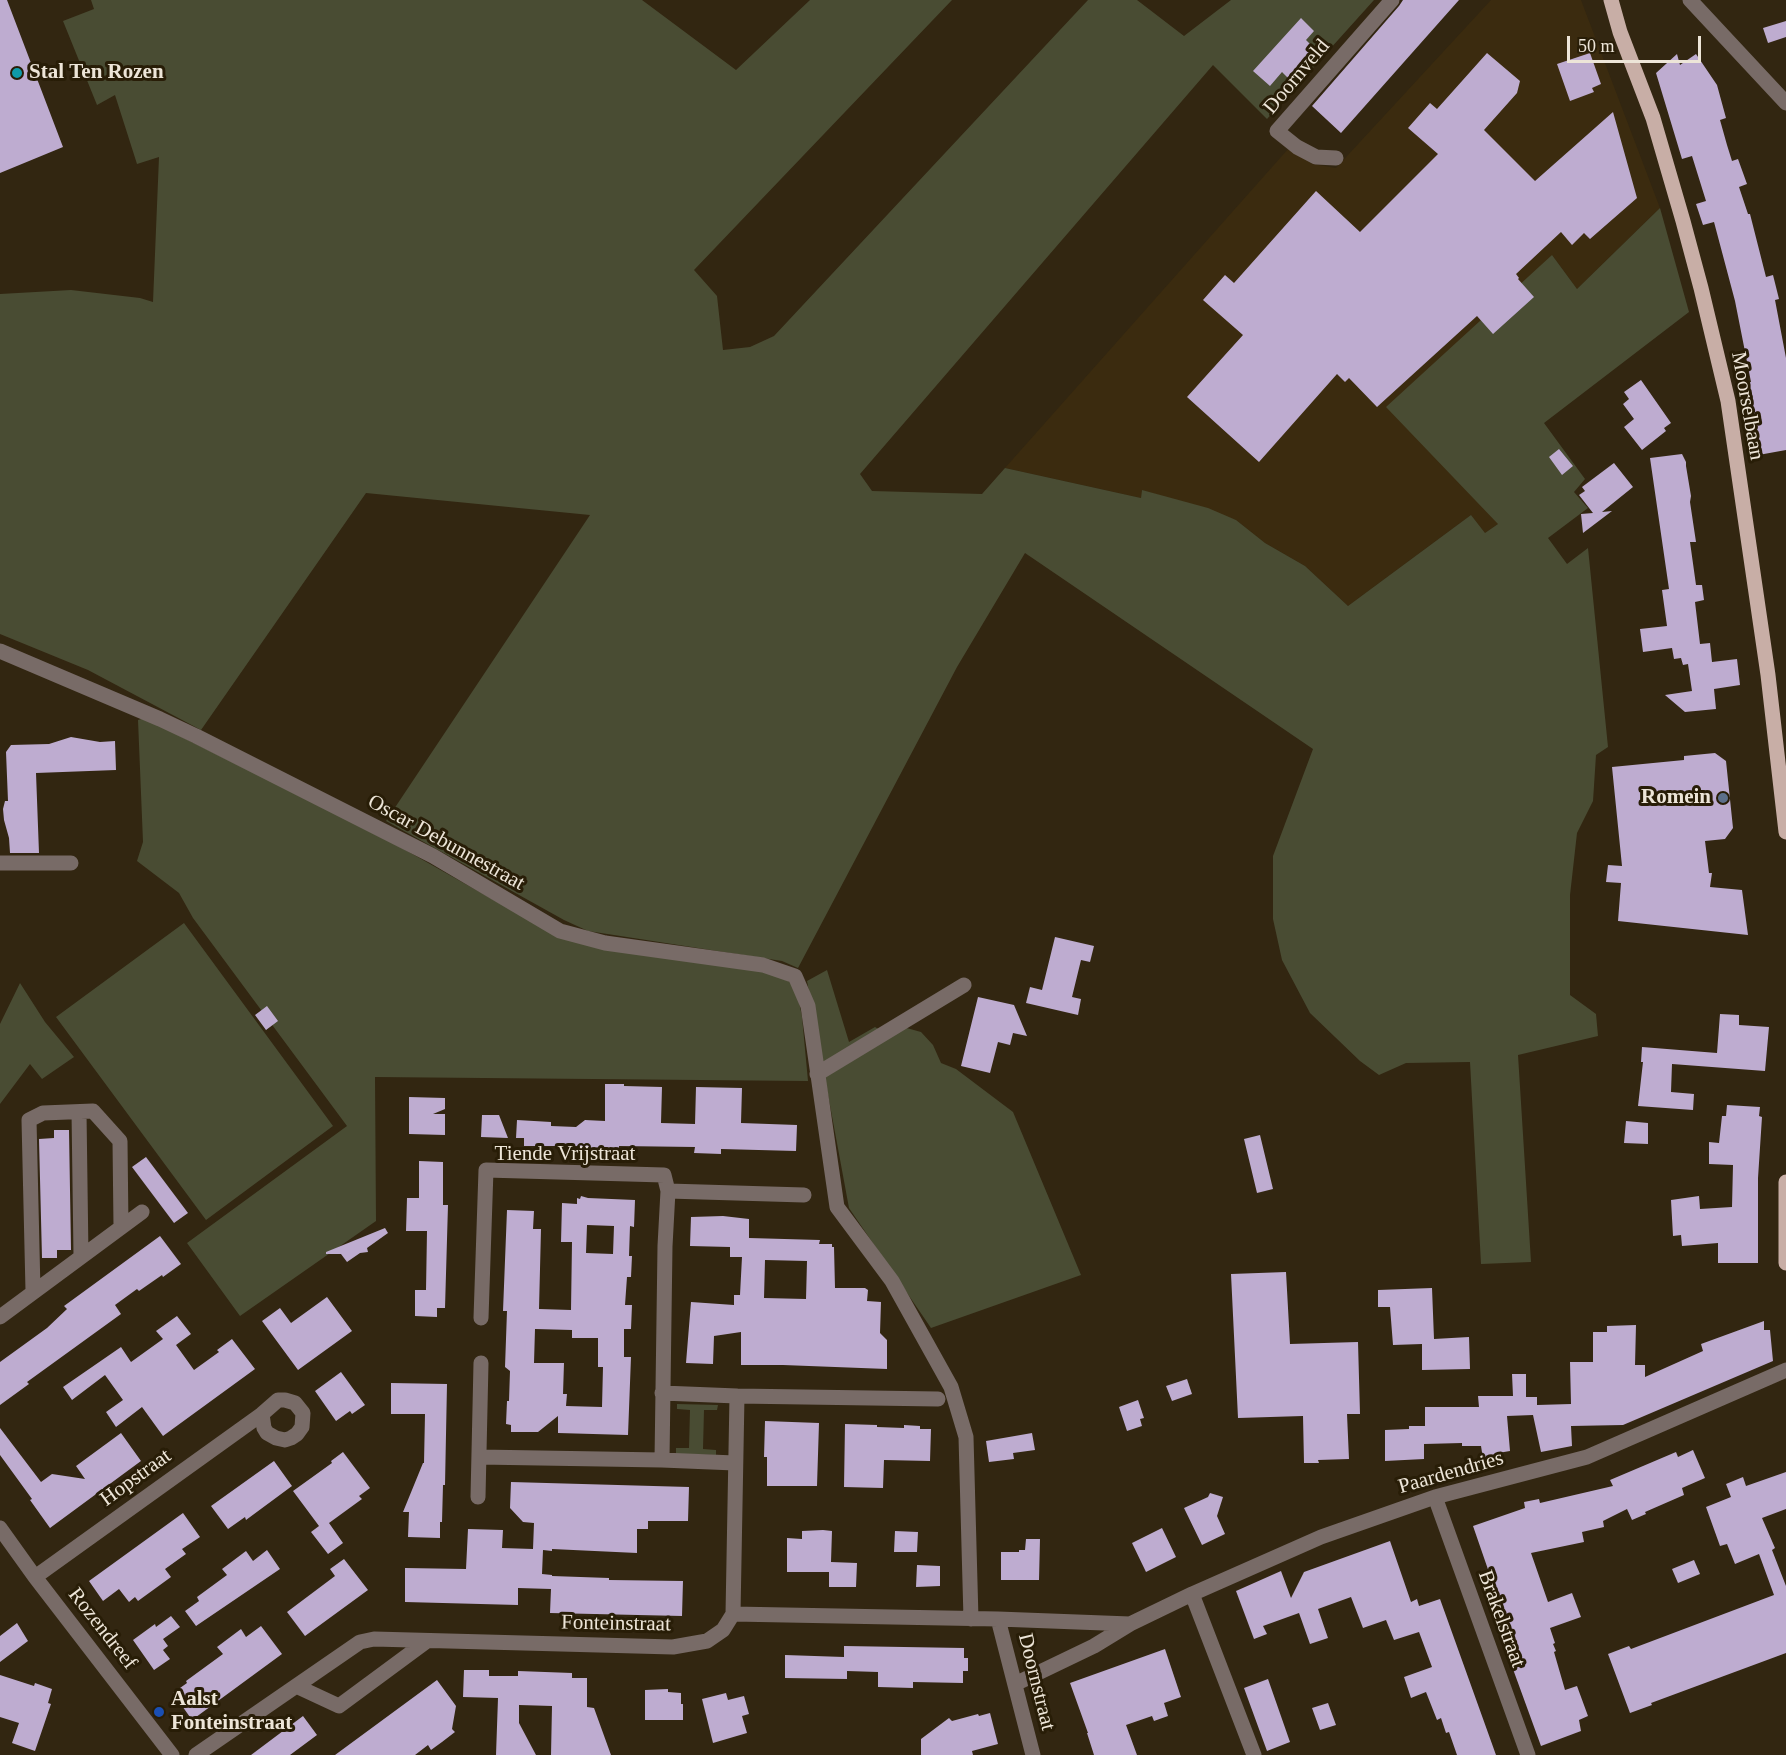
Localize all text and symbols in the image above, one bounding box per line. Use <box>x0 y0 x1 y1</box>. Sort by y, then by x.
scale bar <box>1570 24 1704 62</box>
street label: Doornveld <box>1258 35 1336 119</box>
text: 50 m <box>1578 36 1615 56</box>
place label: Stal Ten Rozen <box>29 60 164 86</box>
marker: Stal Ten Rozen <box>10 66 24 80</box>
street label: Moorselbaan <box>1725 350 1769 462</box>
place label: Romein <box>1641 785 1711 811</box>
street label: Oscar Debunnestraat <box>363 789 529 897</box>
marker: Romein <box>1716 791 1730 805</box>
street label: Tiende Vrijstraat <box>495 1141 635 1167</box>
street label: Hopstraat <box>96 1444 176 1512</box>
street label: Paardendries <box>1395 1446 1507 1500</box>
street label: Brakelstraat <box>1472 1567 1530 1671</box>
street label: Rozendreef <box>62 1583 142 1675</box>
street label: Fonteinstraat <box>561 1610 671 1638</box>
street label: Doornstraat <box>1012 1631 1060 1733</box>
place label: Aalst Fonteinstraat <box>171 1687 292 1737</box>
marker: Aalst Fonteinstraat <box>152 1705 166 1719</box>

